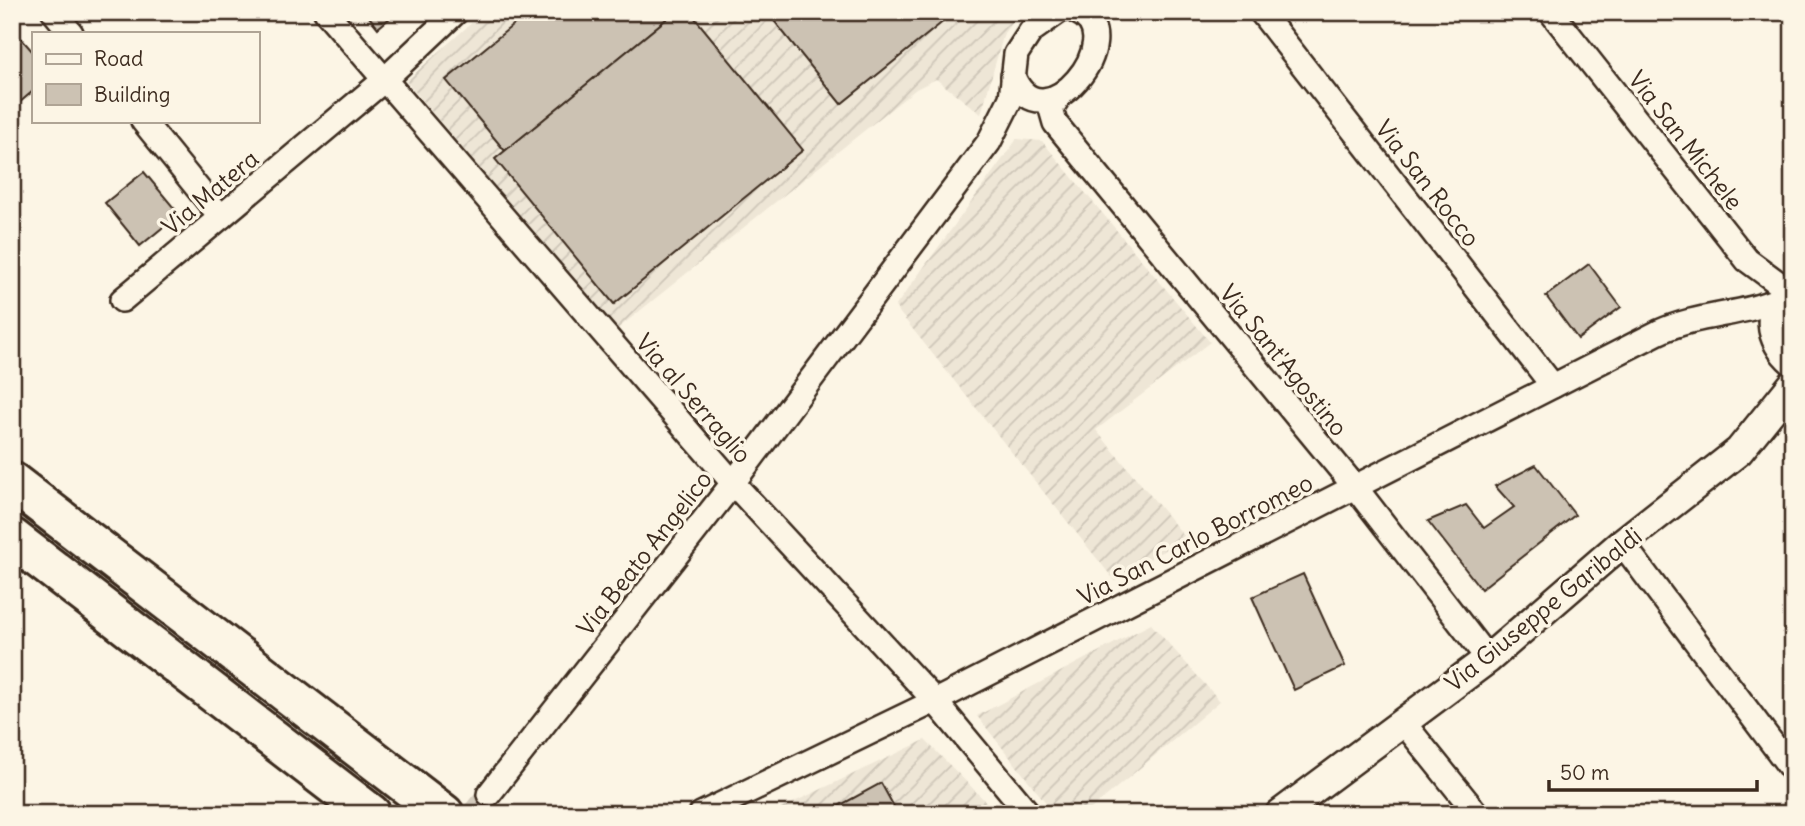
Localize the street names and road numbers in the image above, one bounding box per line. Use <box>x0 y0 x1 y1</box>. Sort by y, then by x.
street label: Via San Michele <box>1622 64 1750 216</box>
street label: Via San Rocco <box>1369 114 1487 252</box>
street label: Via Matera <box>156 143 264 241</box>
street label: Via Sant'Agostino <box>1214 278 1354 442</box>
street label: Via al Serraglio <box>630 327 758 469</box>
street label: Via Beato Angelico <box>570 464 718 642</box>
street label: Via San Carlo Borromeo <box>1073 467 1317 611</box>
street label: Via Giuseppe Garibaldi <box>1439 520 1647 698</box>

